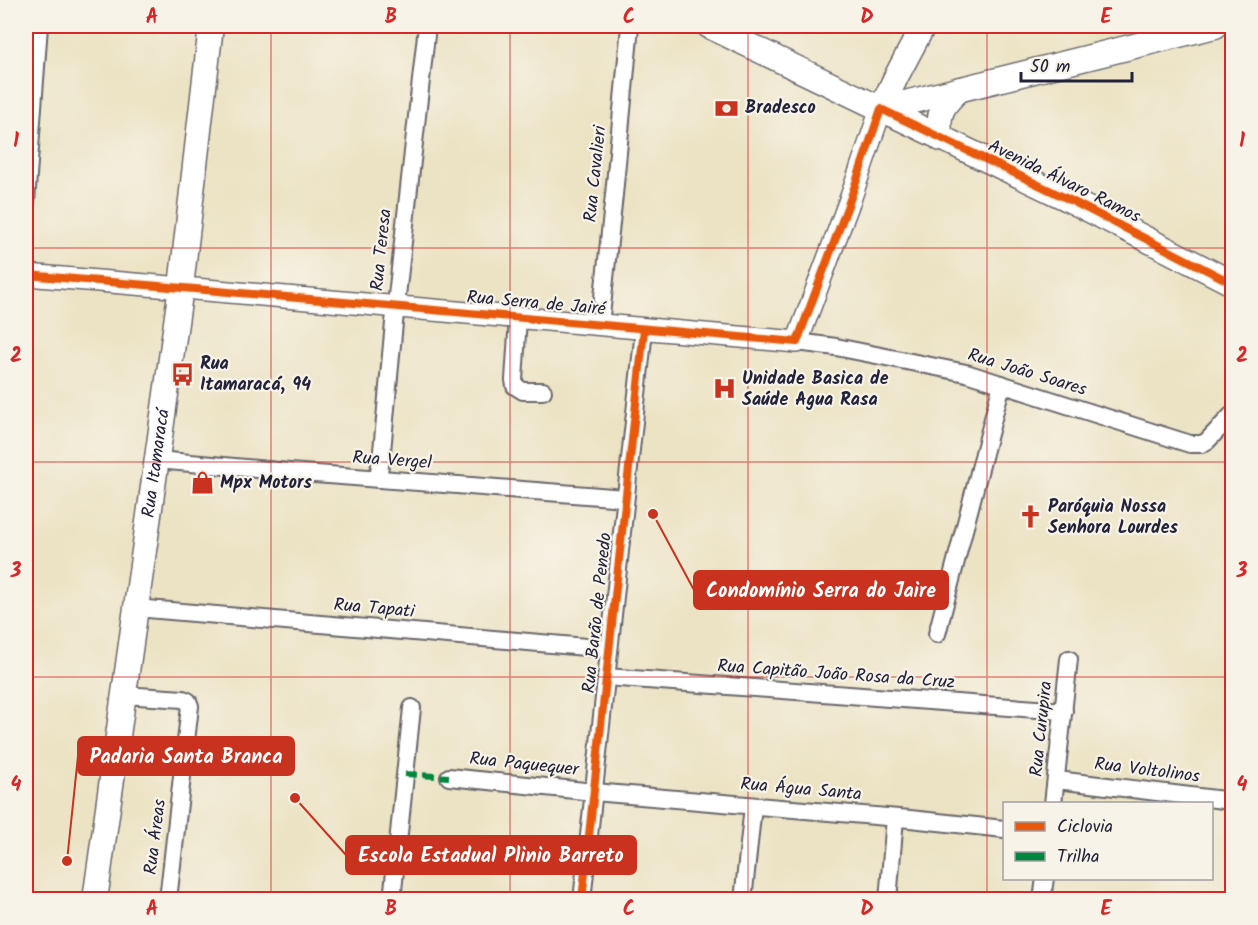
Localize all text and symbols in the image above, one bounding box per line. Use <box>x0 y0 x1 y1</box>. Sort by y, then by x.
text: A <box>146 2 158 34</box>
text: B <box>385 2 397 34</box>
text: C <box>623 2 635 34</box>
text: D <box>860 2 874 34</box>
text: E <box>1100 2 1112 34</box>
scale bar <box>1021 45 1132 83</box>
text: 50 m <box>1030 53 1070 82</box>
place label: Bradesco <box>745 94 816 123</box>
bank icon: Bradesco <box>714 95 740 121</box>
street label: Rua Cavalieri <box>577 123 616 224</box>
text: 1 <box>13 126 19 158</box>
text: 1 <box>1239 126 1245 158</box>
street label: Avenida Álvaro Ramos <box>983 132 1146 232</box>
street label: Rua Teresa <box>363 207 401 293</box>
street label: Rua Serra de Jairé <box>465 283 608 325</box>
text: 2 <box>10 341 22 373</box>
street label: Rua João Soares <box>964 341 1090 405</box>
text: 2 <box>1236 341 1248 373</box>
place label: Rua Itamaracá, 94 <box>200 350 311 400</box>
bus stop icon: Rua Itamaracá, 94 <box>169 361 195 387</box>
place label: Unidade Basica de Saúde Agua Rasa <box>742 365 889 415</box>
hospital icon: Unidade Basica de Saúde Agua Rasa <box>711 376 737 402</box>
street label: Rua Itamaracá <box>134 406 178 520</box>
street label: Rua Vergel <box>351 444 433 478</box>
place label: Mpx Motors <box>220 469 312 498</box>
shop icon: Mpx Motors <box>189 470 215 496</box>
place label: Paróquia Nossa Senhora Lourdes <box>1048 493 1178 543</box>
church icon: Paróquia Nossa Senhora Lourdes <box>1017 504 1043 530</box>
street label: Rua Barão de Penedo <box>575 531 621 695</box>
text: 3 <box>10 556 22 588</box>
text: 3 <box>1236 556 1248 588</box>
callout: Condomínio Serra do Jaire <box>694 571 948 609</box>
text: Condomínio Serra do Jaire <box>706 576 936 608</box>
street label: Rua Tapati <box>332 591 416 627</box>
street label: Rua Capitão João Rosa da Cruz <box>716 652 956 698</box>
street label: Rua Curupira <box>1023 680 1061 778</box>
callout: Padaria Santa Branca <box>78 737 294 775</box>
text: Padaria Santa Branca <box>90 742 282 774</box>
street label: Rua Paquequer <box>468 745 581 785</box>
street label: Rua Voltolinos <box>1093 750 1202 792</box>
text: 4 <box>11 770 22 802</box>
street label: Rua Água Santa <box>739 770 863 810</box>
text: 4 <box>1237 770 1248 802</box>
street label: Rua Áreas <box>137 797 175 876</box>
legend <box>1003 802 1213 880</box>
text: Ciclovia <box>1057 813 1113 842</box>
callout: Escola Estadual Plinio Barreto <box>346 836 636 874</box>
text: Escola Estadual Plinio Barreto <box>358 841 624 873</box>
text: Trilha <box>1057 843 1099 872</box>
text: A <box>146 894 158 925</box>
text: B <box>385 894 397 925</box>
text: C <box>623 894 635 925</box>
text: D <box>860 894 874 925</box>
text: E <box>1100 894 1112 925</box>

